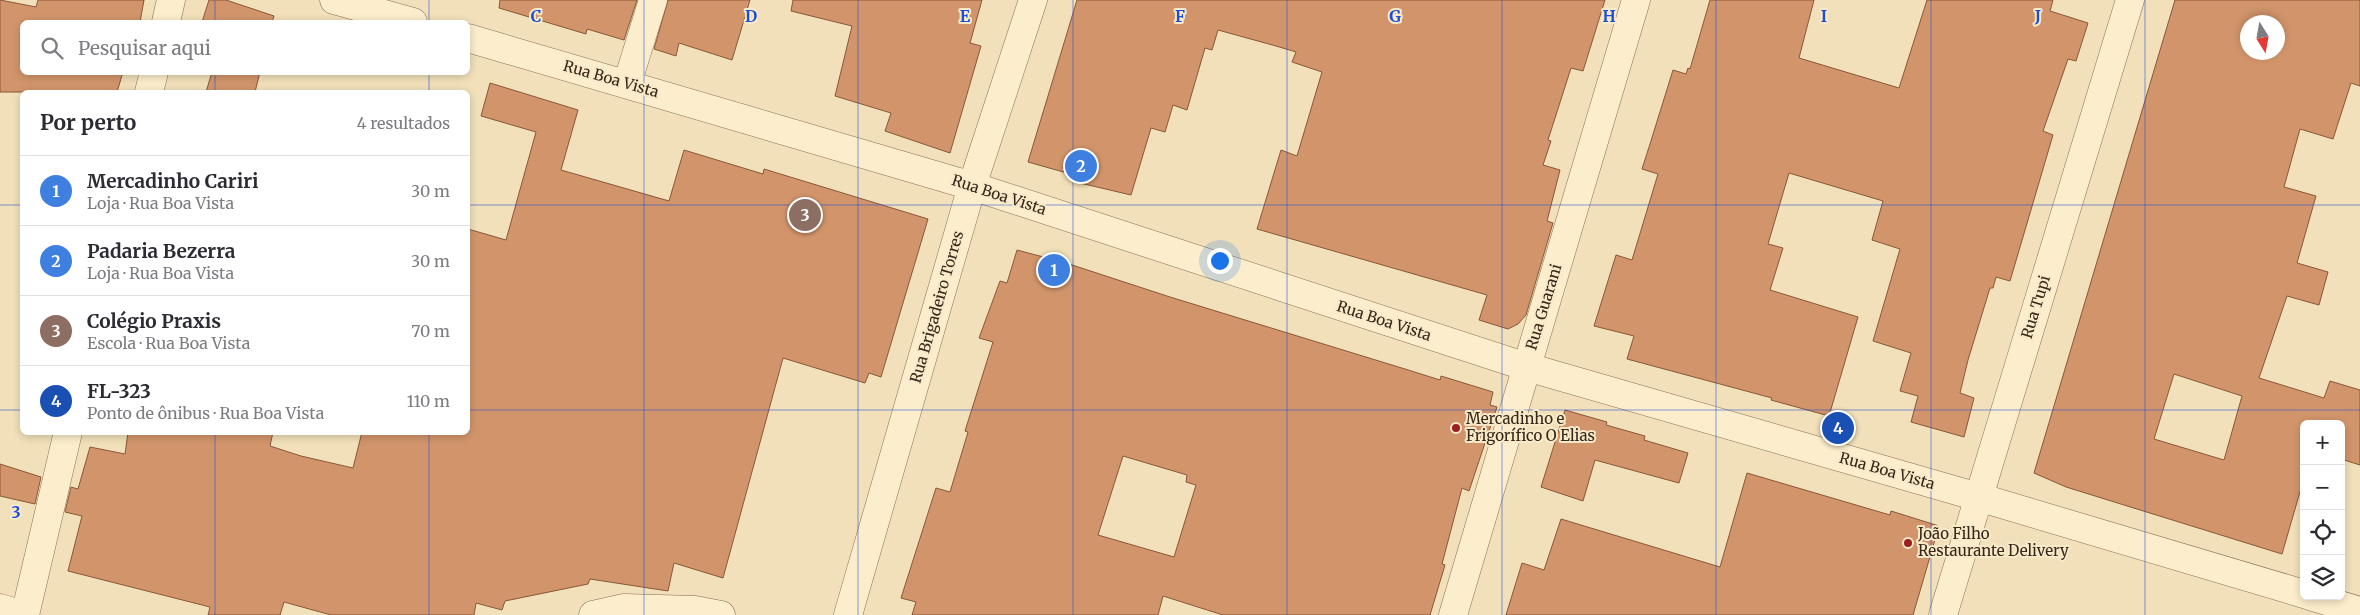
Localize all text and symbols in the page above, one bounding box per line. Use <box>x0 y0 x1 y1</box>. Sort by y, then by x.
text: C <box>531 6 541 26</box>
text: D <box>745 6 757 26</box>
text: E <box>960 6 971 26</box>
text: F <box>1175 6 1185 26</box>
text: G <box>1389 6 1401 26</box>
text: H <box>1602 6 1616 26</box>
text: I <box>1821 6 1827 26</box>
text: J <box>2034 6 2041 26</box>
north arrow <box>2240 15 2285 60</box>
search box <box>20 20 470 75</box>
icon: search <box>38 34 66 62</box>
text: Pesquisar aqui <box>78 36 211 60</box>
street label: Rua Boa Vista <box>561 56 661 101</box>
text: Por perto <box>40 109 136 136</box>
text: 4 resultados <box>357 113 450 133</box>
pin: 2 <box>1065 147 1097 185</box>
text: Mercadinho Cariri <box>87 169 259 193</box>
street label: Rua Boa Vista <box>949 170 1049 219</box>
text: 1 <box>52 181 60 201</box>
text: 30 m <box>411 181 450 201</box>
text: Loja · Rua Boa Vista <box>87 193 234 213</box>
pin: 3 <box>789 196 821 234</box>
street label: Rua Brigadeiro Torres <box>906 229 967 385</box>
text: Padaria Bezerra <box>87 239 236 263</box>
your location <box>1207 248 1233 274</box>
text: 2 <box>51 251 61 271</box>
text: 30 m <box>411 251 450 271</box>
pin: 1 <box>1038 251 1070 289</box>
street label: Rua Guarani <box>1521 261 1566 352</box>
text: Loja · Rua Boa Vista <box>87 263 234 283</box>
street label: Rua Tupi <box>2017 273 2054 341</box>
street label: Rua Boa Vista <box>1334 296 1434 345</box>
text: Colégio Praxis <box>87 309 221 333</box>
text: 3 <box>51 321 61 341</box>
text: 70 m <box>411 321 450 341</box>
text: Escola · Rua Boa Vista <box>87 333 250 353</box>
text: FL-323 <box>87 379 151 403</box>
text: 4 <box>51 391 61 411</box>
text: 110 m <box>407 391 450 411</box>
text: Ponto de ônibus · Rua Boa Vista <box>87 403 324 423</box>
place label: Mercadinho e Frigorífico O Elias <box>1466 409 1595 445</box>
pin: 4 <box>1822 409 1854 447</box>
map controls <box>2300 420 2345 600</box>
button: + <box>2300 420 2345 465</box>
marker: Mercadinho e Frigorífico O Elias <box>1450 422 1462 434</box>
street label: Rua Boa Vista <box>1837 448 1937 493</box>
button: − <box>2300 465 2345 510</box>
text: 3 <box>11 502 21 522</box>
button: locate <box>2300 510 2345 555</box>
place label: João Filho Restaurante Delivery <box>1917 524 2069 560</box>
marker: João Filho Restaurante Delivery <box>1902 537 1914 549</box>
button: layers <box>2300 555 2345 600</box>

